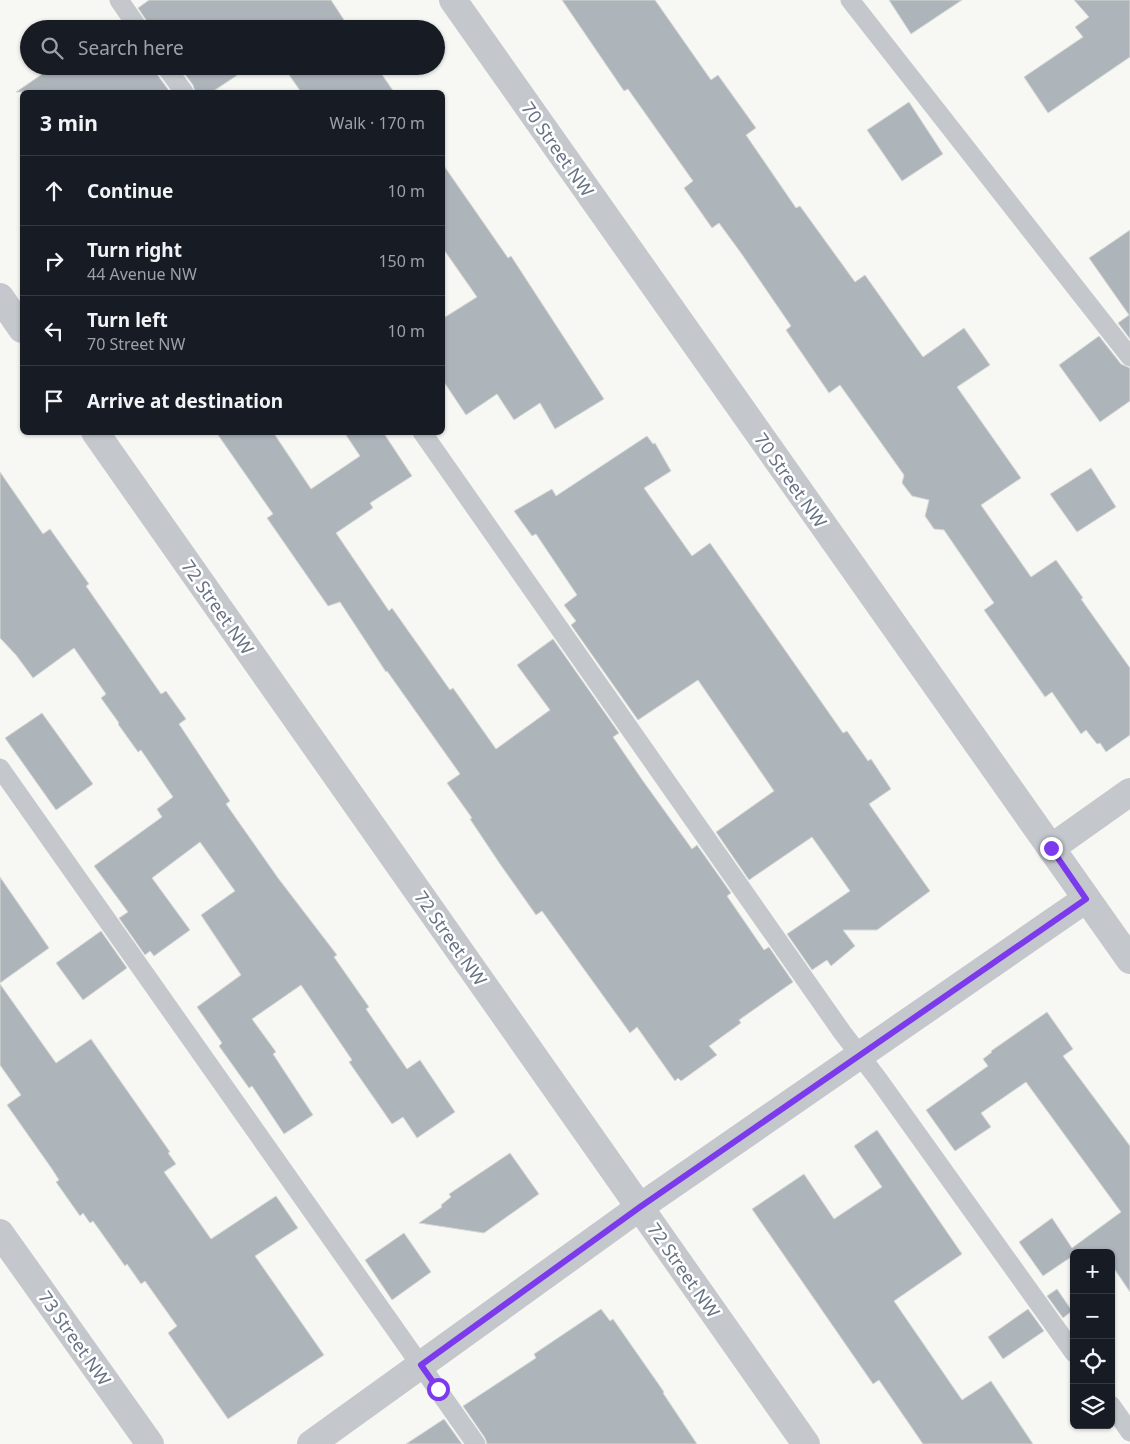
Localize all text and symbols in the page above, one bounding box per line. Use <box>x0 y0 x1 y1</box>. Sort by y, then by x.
search box <box>20 20 445 75</box>
icon: search <box>38 34 66 62</box>
text: Search here <box>78 35 184 61</box>
street label: 70 Street NW <box>516 97 600 201</box>
text: 3 min <box>40 109 98 137</box>
text: Walk · 170 m <box>330 112 425 134</box>
icon: ahead <box>40 177 68 205</box>
text: Continue <box>87 178 173 204</box>
text: 10 m <box>388 180 425 202</box>
text: Turn right <box>87 237 182 263</box>
icon: right <box>40 247 68 275</box>
text: 150 m <box>378 250 425 272</box>
text: 44 Avenue NW <box>87 263 197 285</box>
text: Turn left <box>87 307 168 333</box>
icon: left <box>40 317 68 345</box>
text: 10 m <box>388 320 425 342</box>
text: 70 Street NW <box>87 333 185 355</box>
icon: arrive <box>40 387 68 415</box>
text: Arrive at destination <box>87 388 283 414</box>
street label: 70 Street NW <box>749 428 833 532</box>
street label: 72 Street NW <box>176 555 260 659</box>
route end <box>1040 837 1063 860</box>
street label: 72 Street NW <box>409 886 493 990</box>
street label: 72 Street NW <box>642 1218 726 1322</box>
map controls <box>1070 1249 1115 1429</box>
button: + <box>1070 1249 1115 1294</box>
street label: 73 Street NW <box>33 1286 117 1390</box>
button: − <box>1070 1294 1115 1339</box>
button: locate <box>1070 1339 1115 1384</box>
route start <box>427 1378 450 1401</box>
button: layers <box>1070 1384 1115 1429</box>

